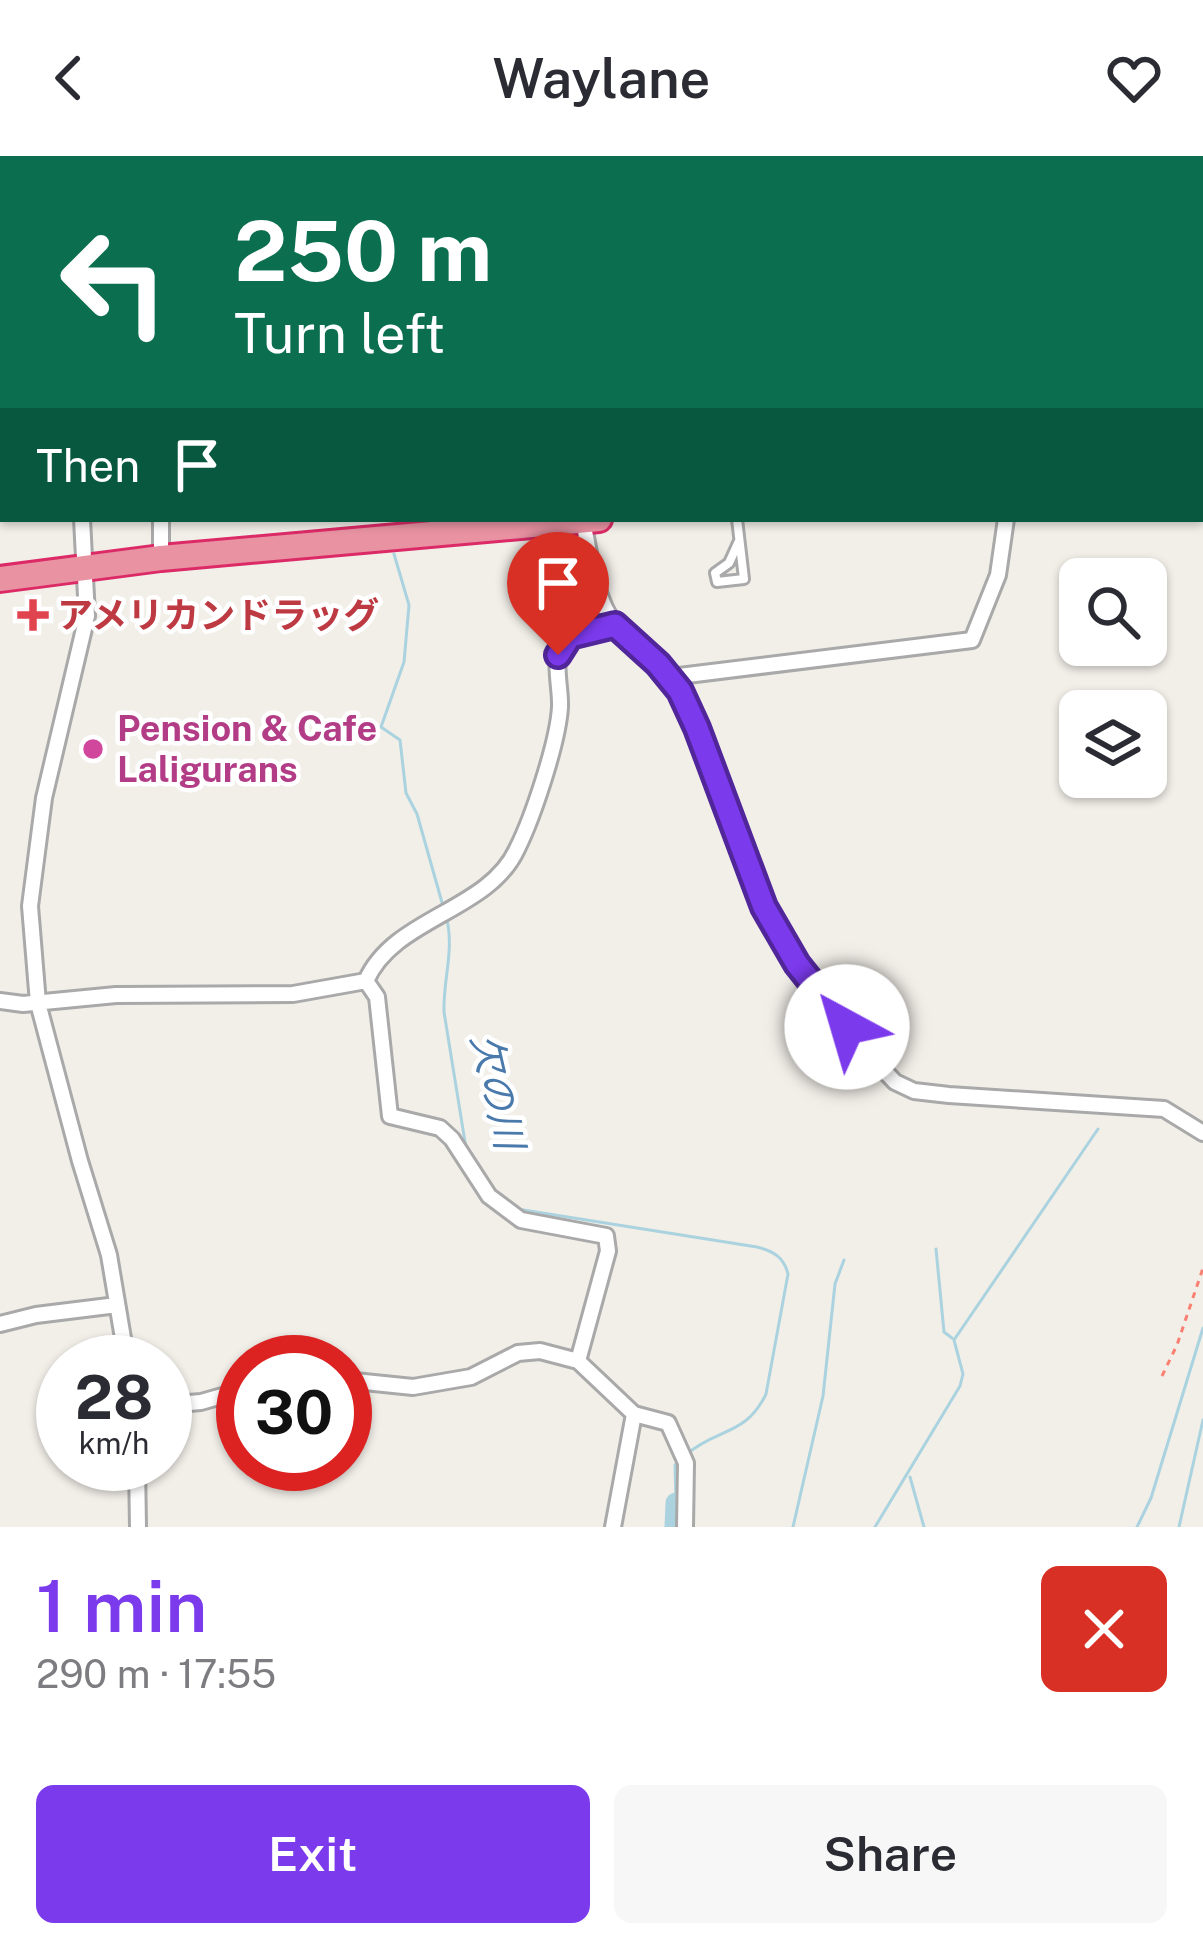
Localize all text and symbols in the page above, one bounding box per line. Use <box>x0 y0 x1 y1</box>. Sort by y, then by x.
icon: back <box>36 45 102 111</box>
icon: heart <box>1101 45 1167 111</box>
text: Waylane <box>493 47 710 110</box>
text: 250 m <box>234 201 492 300</box>
icon: left <box>36 204 192 360</box>
text: Turn left <box>234 302 445 365</box>
icon: arrive <box>164 432 230 498</box>
text: Then <box>36 439 140 492</box>
pin <box>507 532 609 655</box>
icon: arrive <box>525 550 591 616</box>
map controls <box>1059 558 1167 798</box>
button: search <box>1059 558 1167 666</box>
place label: アメリカンドラッグ <box>57 594 379 636</box>
marker: アメリカンドラッグ <box>20 602 46 628</box>
button: layers <box>1059 690 1167 798</box>
place label: Pension & Cafe Laligurans <box>117 707 377 790</box>
marker: Pension & Cafe Laligurans <box>80 736 106 762</box>
position arrow <box>784 964 910 1090</box>
water label: 欠の川 <box>462 1029 534 1157</box>
speed limit sign: 30 <box>216 1335 372 1491</box>
text: 28 <box>75 1362 153 1433</box>
text: km/h <box>79 1425 149 1461</box>
text: 1 min <box>36 1564 207 1648</box>
button: close <box>1041 1566 1167 1692</box>
text: 290 m · 17:55 <box>36 1651 276 1697</box>
button: Exit <box>36 1785 590 1923</box>
button: Share <box>614 1785 1167 1923</box>

